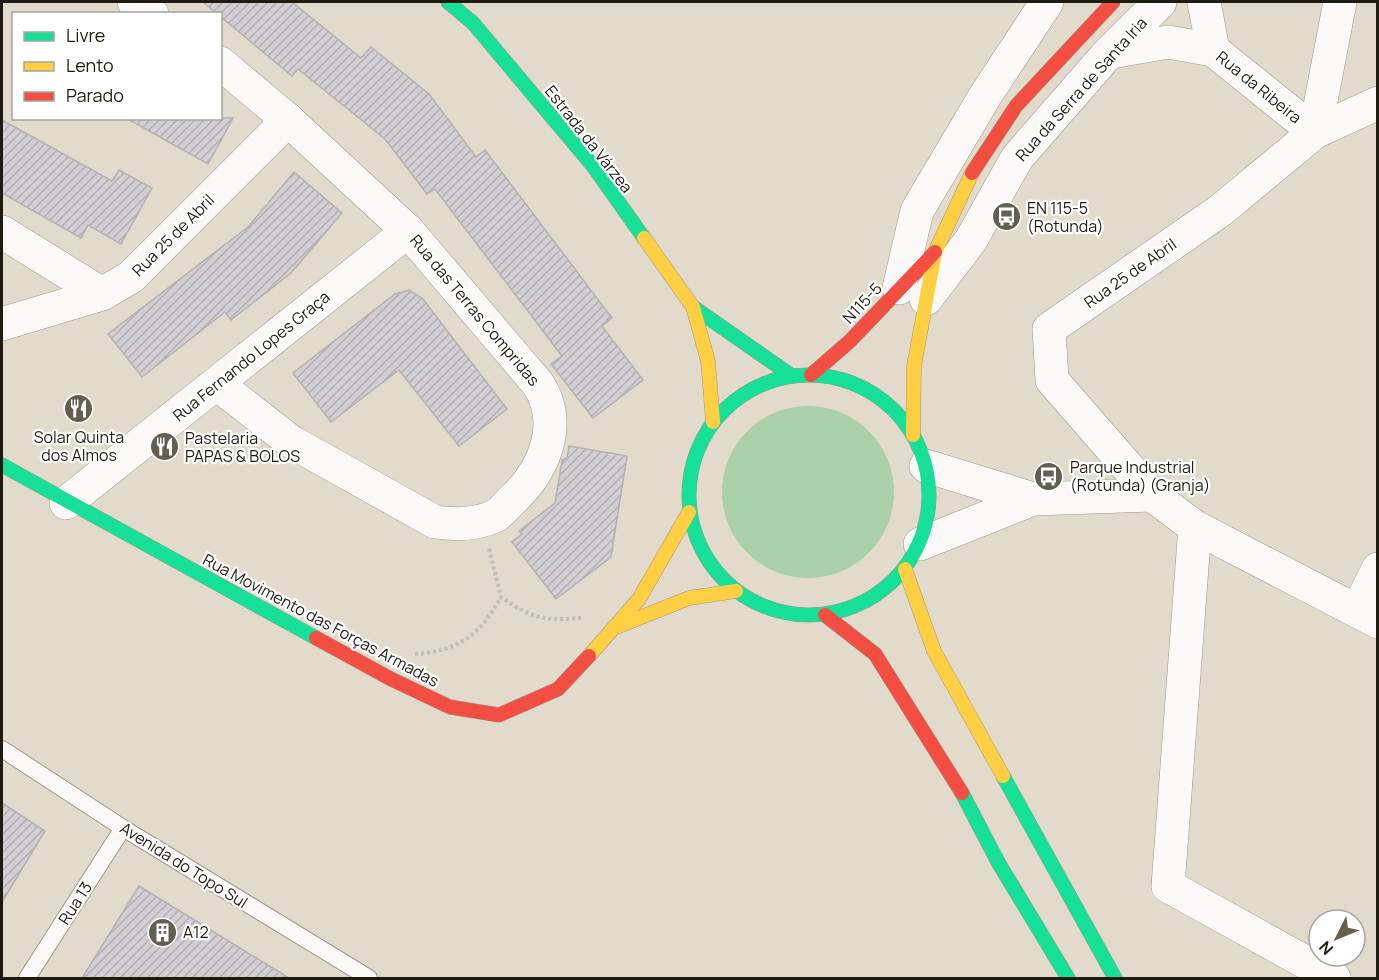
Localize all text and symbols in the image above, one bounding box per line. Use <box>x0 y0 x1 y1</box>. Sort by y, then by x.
legend <box>12 12 222 120</box>
street label: Rua da Serra de Santa Iria <box>1010 12 1152 166</box>
text: Livre <box>66 23 105 47</box>
street label: Rua da Ribeira <box>1212 46 1306 128</box>
text: Lento <box>66 53 114 77</box>
street label: Estrada da Várzea <box>540 81 638 197</box>
text: Parado <box>66 83 124 107</box>
street label: Rua 25 de Abril <box>127 189 219 281</box>
place label: EN 115-5 (Rotunda) <box>1027 197 1104 237</box>
bus stop icon: EN 115-5 (Rotunda) <box>990 201 1022 233</box>
street label: Rua das Terras Compridas <box>405 230 545 390</box>
street label: Rua 25 de Abril <box>1079 233 1181 313</box>
street label: N115-5 <box>837 278 887 328</box>
street label: Rua Fernando Lopes Graça <box>168 286 334 426</box>
restaurant icon: Solar Quinta dos Almos <box>63 393 95 425</box>
place label: Solar Quinta dos Almos <box>34 426 124 466</box>
place label: Pastelaria PAPAS & BOLOS <box>185 427 300 467</box>
restaurant icon: Pastelaria PAPAS & BOLOS <box>148 431 180 463</box>
place label: Parque Industrial (Rotunda) (Granja) <box>1070 456 1210 496</box>
bus stop icon: Parque Industrial (Rotunda) (Granja) <box>1033 460 1065 492</box>
street label: Rua Movimento das Forças Armadas <box>199 548 443 692</box>
street label: Avenida do Topo Sul <box>116 817 252 913</box>
street label: Rua 13 <box>53 877 97 929</box>
north arrow <box>1307 908 1367 968</box>
building icon: A12 <box>146 916 178 948</box>
place label: A12 <box>183 921 209 943</box>
text: N <box>1314 937 1338 960</box>

